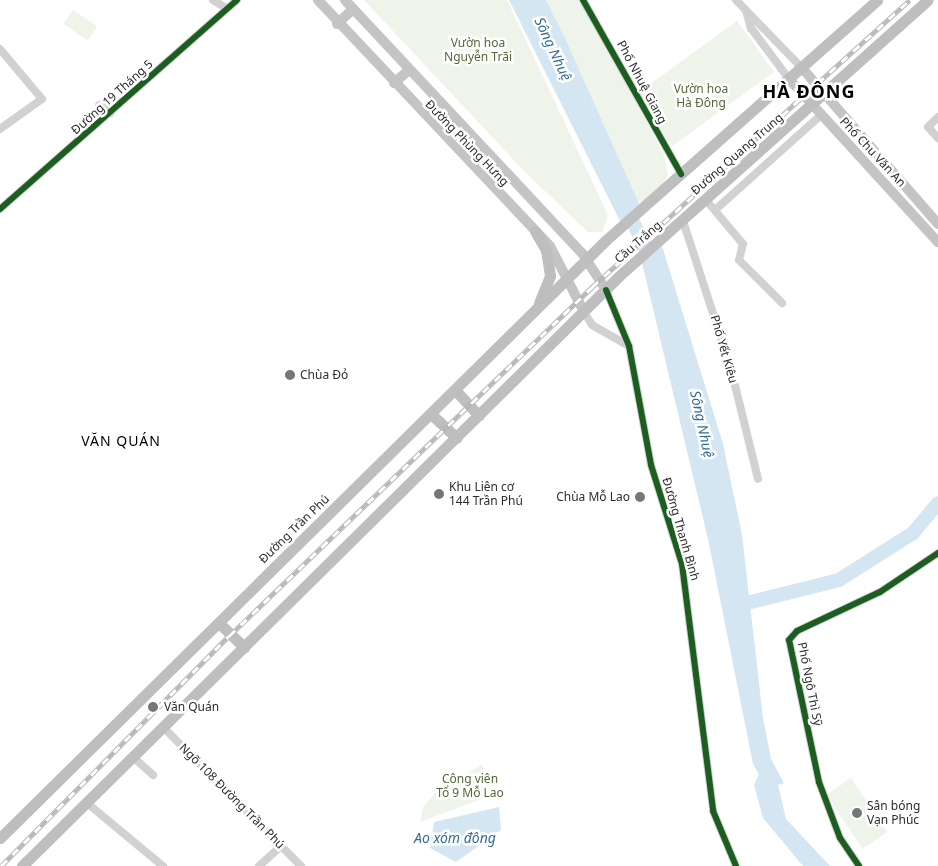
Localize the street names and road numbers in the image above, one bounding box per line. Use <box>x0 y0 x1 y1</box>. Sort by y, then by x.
street label: Phố Nhuệ Giang <box>614 38 670 126</box>
street label: Đường 19 Tháng 5 <box>68 57 156 137</box>
street label: Đường Phùng Hưng <box>422 97 512 189</box>
street label: Đường Quang Trung <box>688 110 786 198</box>
street label: Phố Chu Văn An <box>837 114 909 190</box>
street label: Cầu Trắng <box>612 218 664 266</box>
street label: Phố Yết Kiêu <box>707 313 741 385</box>
street label: Đường Thanh Bình <box>659 476 703 582</box>
street label: Đường Trần Phú <box>256 492 332 566</box>
street label: Phố Ngô Thì Sỹ <box>795 641 825 727</box>
street label: Ngõ 108 Đường Trần Phú <box>176 740 288 852</box>

